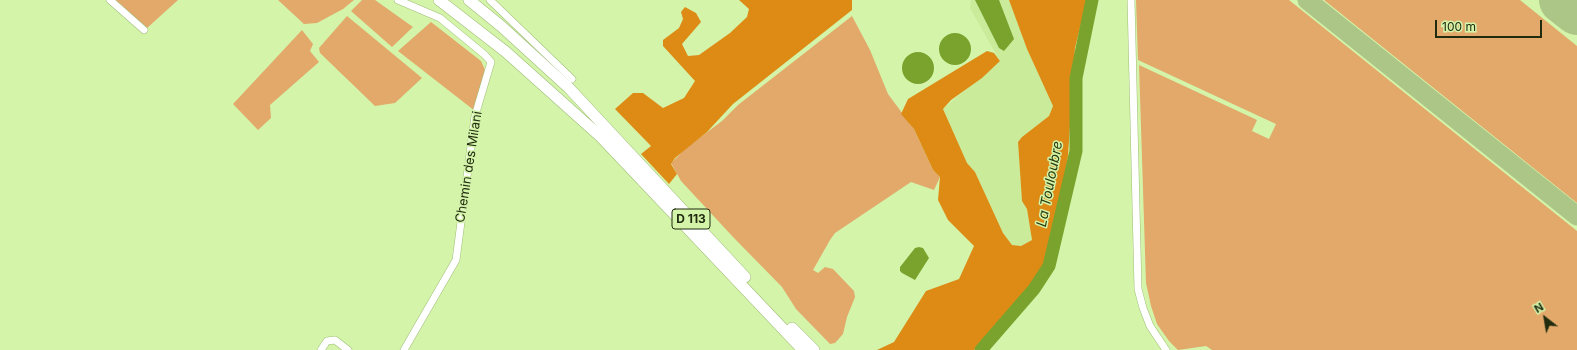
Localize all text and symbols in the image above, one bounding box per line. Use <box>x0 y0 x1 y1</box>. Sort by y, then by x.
scale bar <box>1437 12 1544 38</box>
text: 100 m <box>1442 19 1476 34</box>
street label: Chemin des Milani <box>452 110 486 224</box>
water label: La Touloubre <box>1033 140 1067 228</box>
road number: D 113 <box>672 209 710 229</box>
north arrow <box>1525 298 1565 338</box>
text: N <box>1532 300 1546 316</box>

